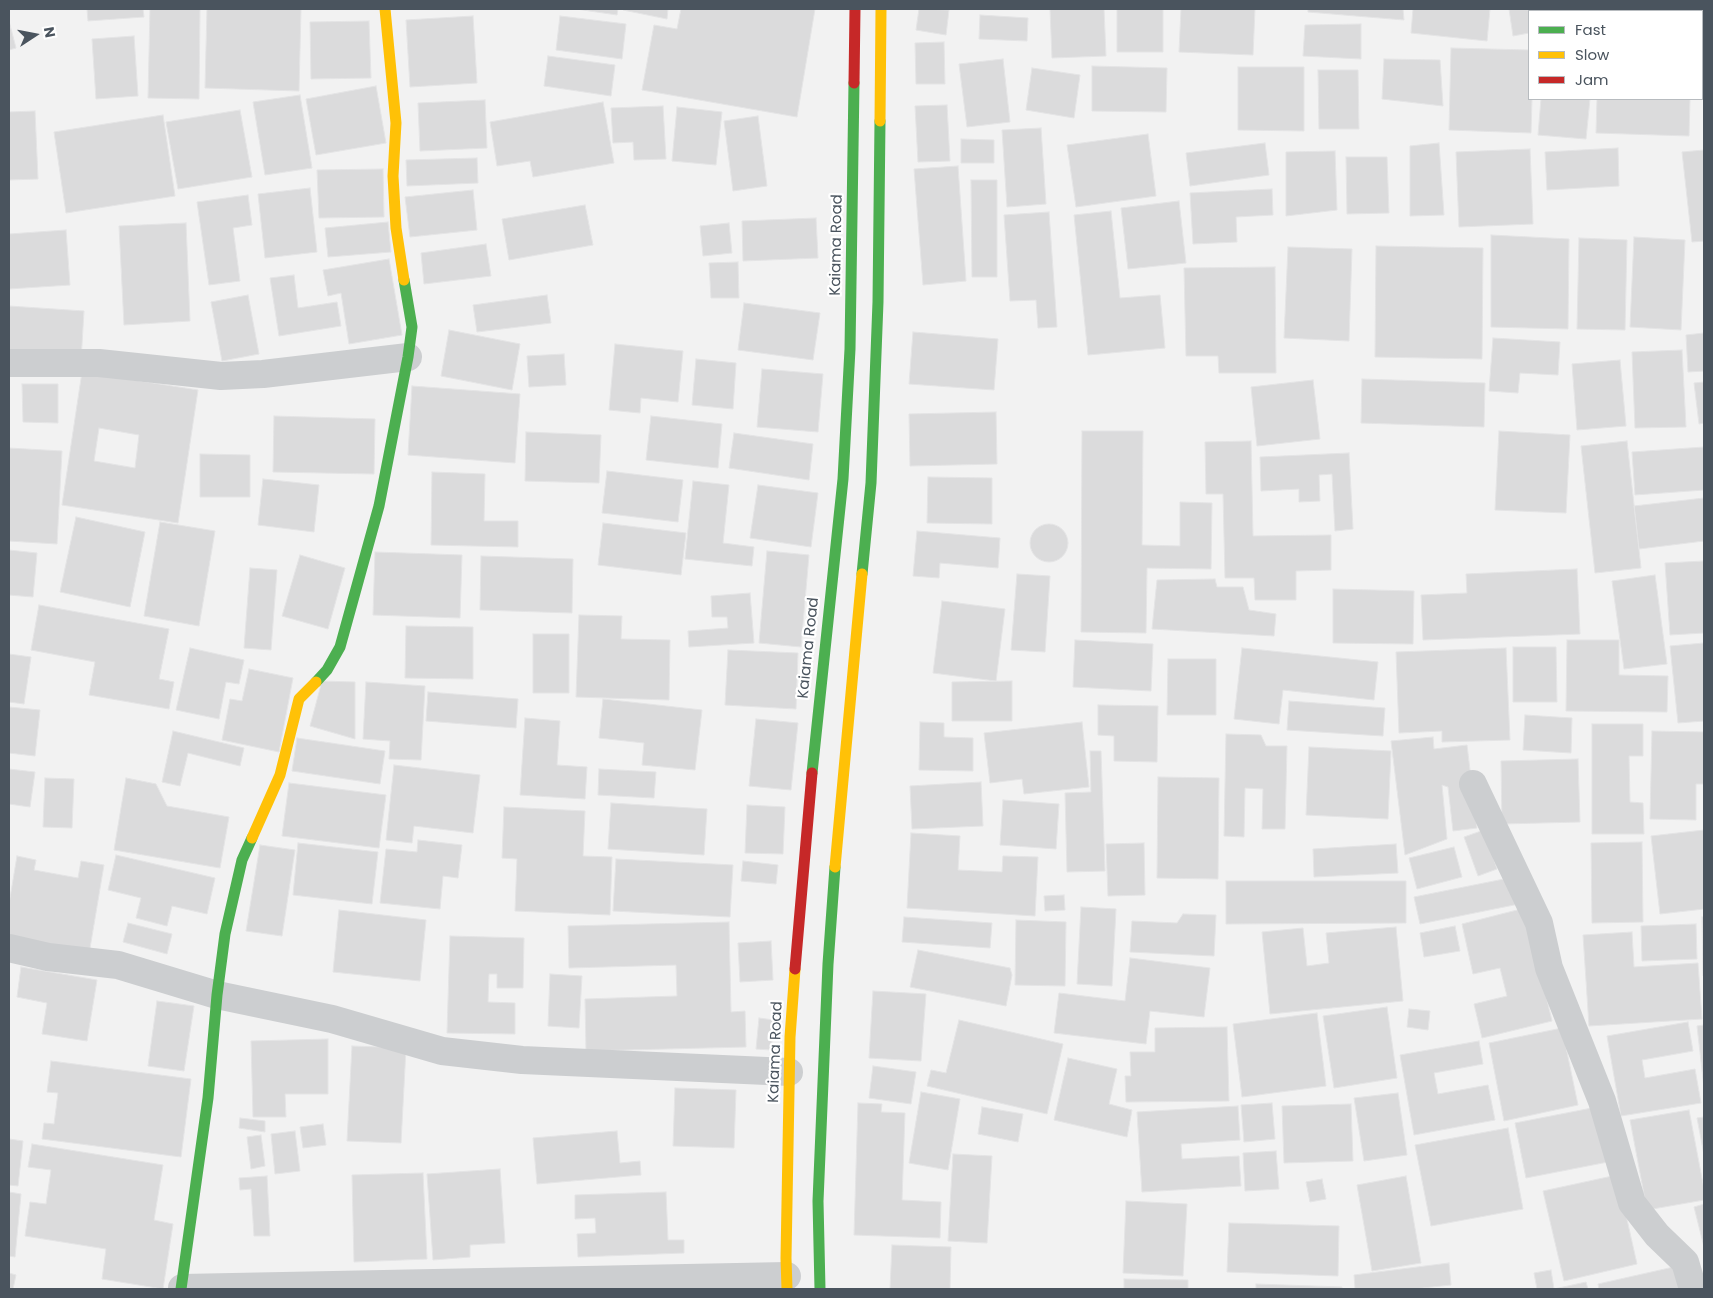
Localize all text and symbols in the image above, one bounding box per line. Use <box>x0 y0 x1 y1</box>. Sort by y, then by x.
north arrow <box>10 10 60 60</box>
legend <box>1528 10 1703 100</box>
text: Fast <box>1575 19 1606 40</box>
text: N <box>39 25 61 39</box>
text: Slow <box>1575 44 1609 65</box>
text: Jam <box>1575 69 1609 90</box>
street label: Kaiama Road <box>827 194 847 296</box>
street label: Kaiama Road <box>795 597 823 699</box>
street label: Kaiama Road <box>765 1001 787 1103</box>

